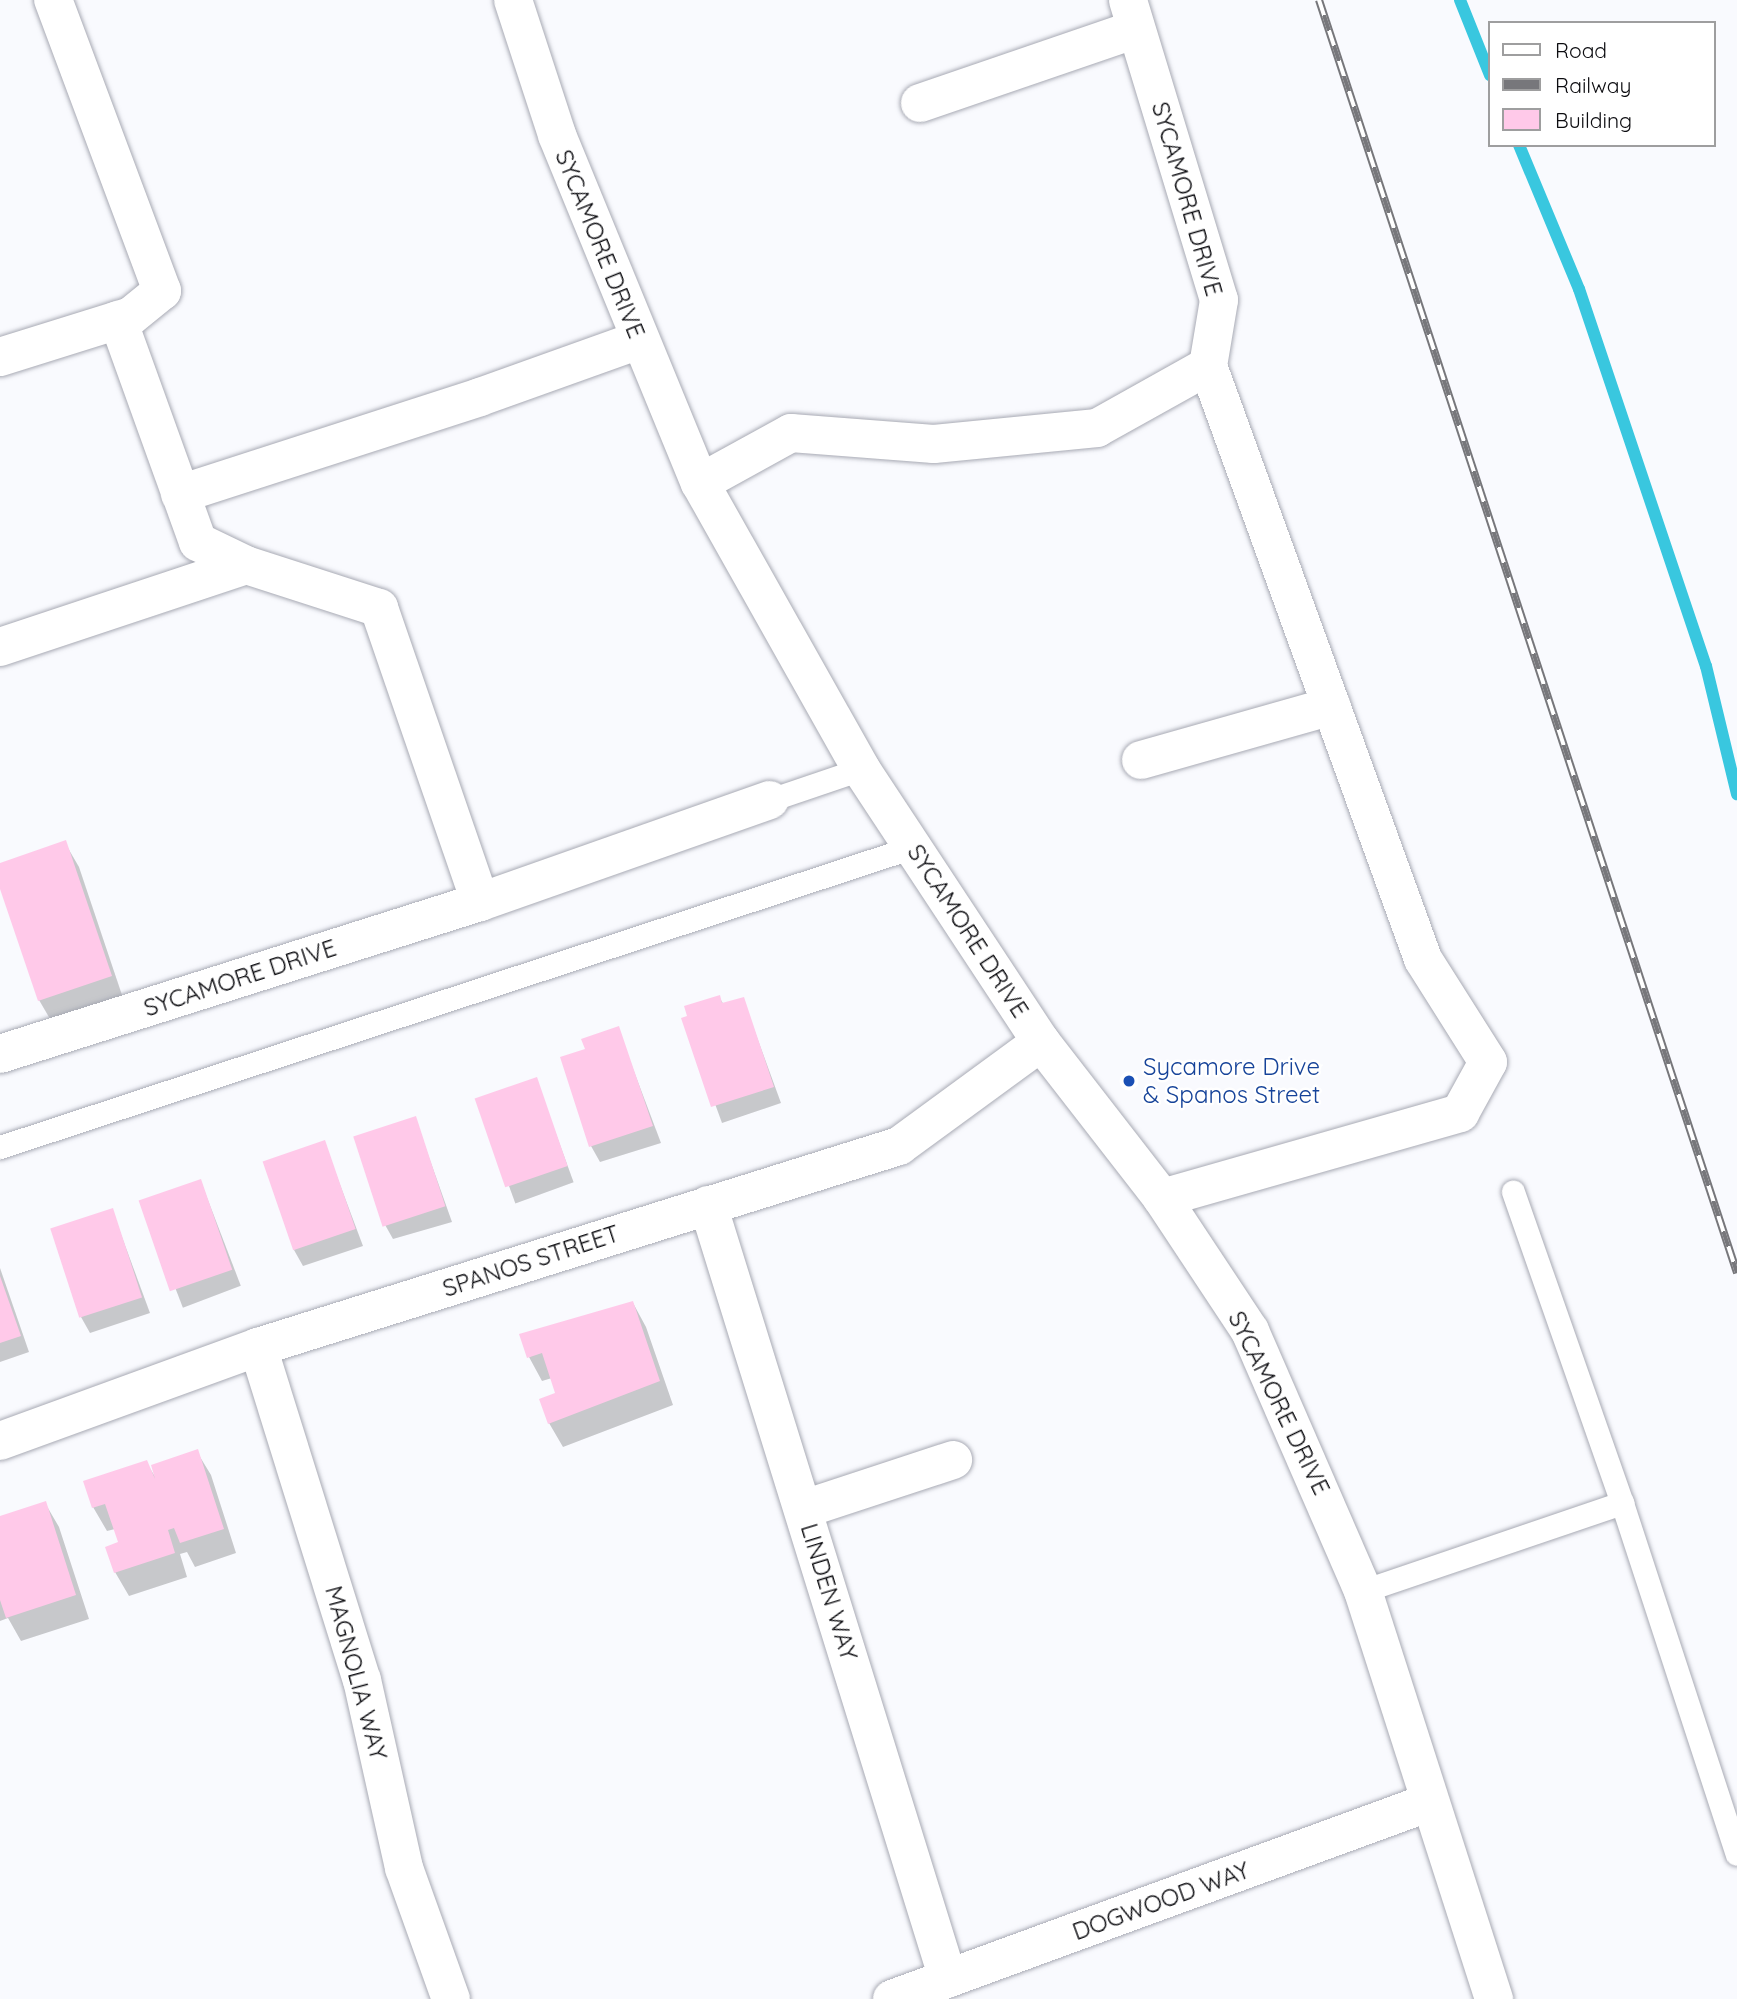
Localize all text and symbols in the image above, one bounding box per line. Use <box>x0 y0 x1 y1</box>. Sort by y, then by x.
legend <box>1488 21 1716 147</box>
text: Road <box>1555 37 1607 63</box>
text: Railway <box>1555 72 1631 98</box>
street label: SYCAMORE DRIVE <box>1146 99 1228 299</box>
text: Building <box>1555 107 1632 133</box>
street label: SYCAMORE DRIVE <box>549 146 651 342</box>
street label: SYCAMORE DRIVE <box>901 839 1035 1023</box>
street label: SYCAMORE DRIVE <box>140 933 340 1023</box>
place label: Sycamore Drive & Spanos Street <box>1143 1053 1320 1109</box>
marker: Sycamore Drive & Spanos Street <box>1121 1073 1137 1089</box>
street label: SPANOS STREET <box>439 1219 623 1303</box>
street label: SYCAMORE DRIVE <box>1222 1307 1336 1499</box>
street label: LINDEN WAY <box>795 1520 863 1664</box>
street label: MAGNOLIA WAY <box>319 1583 393 1763</box>
street label: DOGWOOD WAY <box>1069 1856 1253 1946</box>

